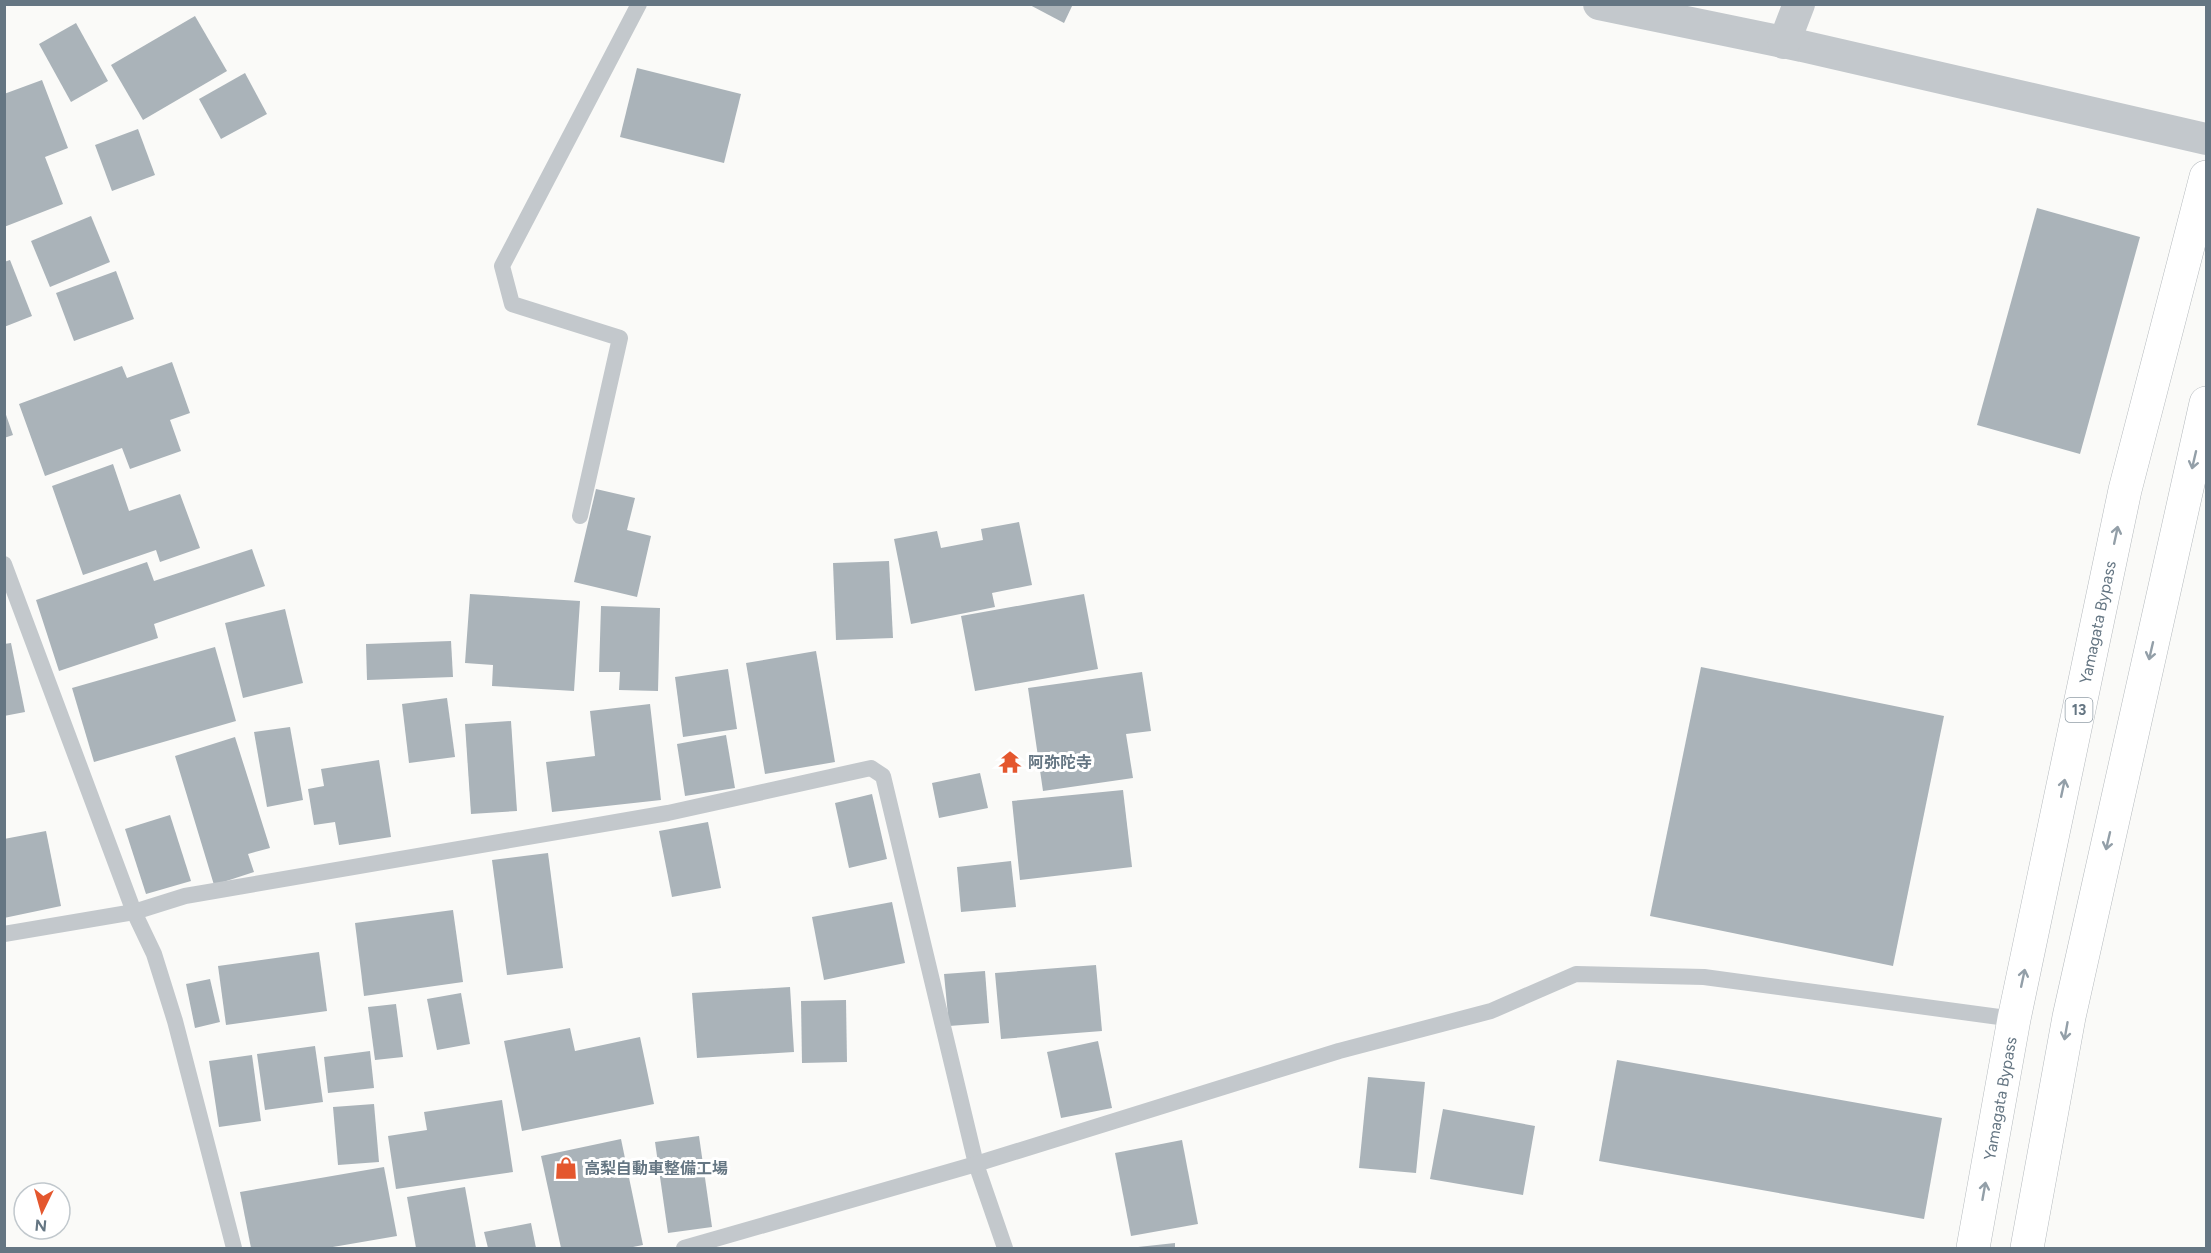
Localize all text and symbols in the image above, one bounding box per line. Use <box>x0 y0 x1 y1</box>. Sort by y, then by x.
one-way arrow <box>2187 451 2199 470</box>
one-way arrow <box>2111 526 2122 545</box>
street label: Yamagata Bypass <box>2075 559 2119 685</box>
one-way arrow <box>2145 640 2156 660</box>
road number: 13 <box>2066 698 2092 722</box>
temple icon: 阿弥陀寺 <box>997 749 1023 775</box>
place label: 阿弥陀寺 <box>1028 753 1092 772</box>
one-way arrow <box>2058 778 2069 798</box>
one-way arrow <box>2102 831 2113 850</box>
one-way arrow <box>2017 969 2029 988</box>
one-way arrow <box>2060 1021 2071 1041</box>
street label: Yamagata Bypass <box>1979 1035 2020 1162</box>
shop icon: 高梨自動車整備工場 <box>553 1155 579 1181</box>
place label: 高梨自動車整備工場 <box>584 1159 728 1178</box>
north arrow <box>12 1181 72 1241</box>
one-way arrow <box>1978 1182 1989 1201</box>
text: N <box>34 1215 48 1235</box>

